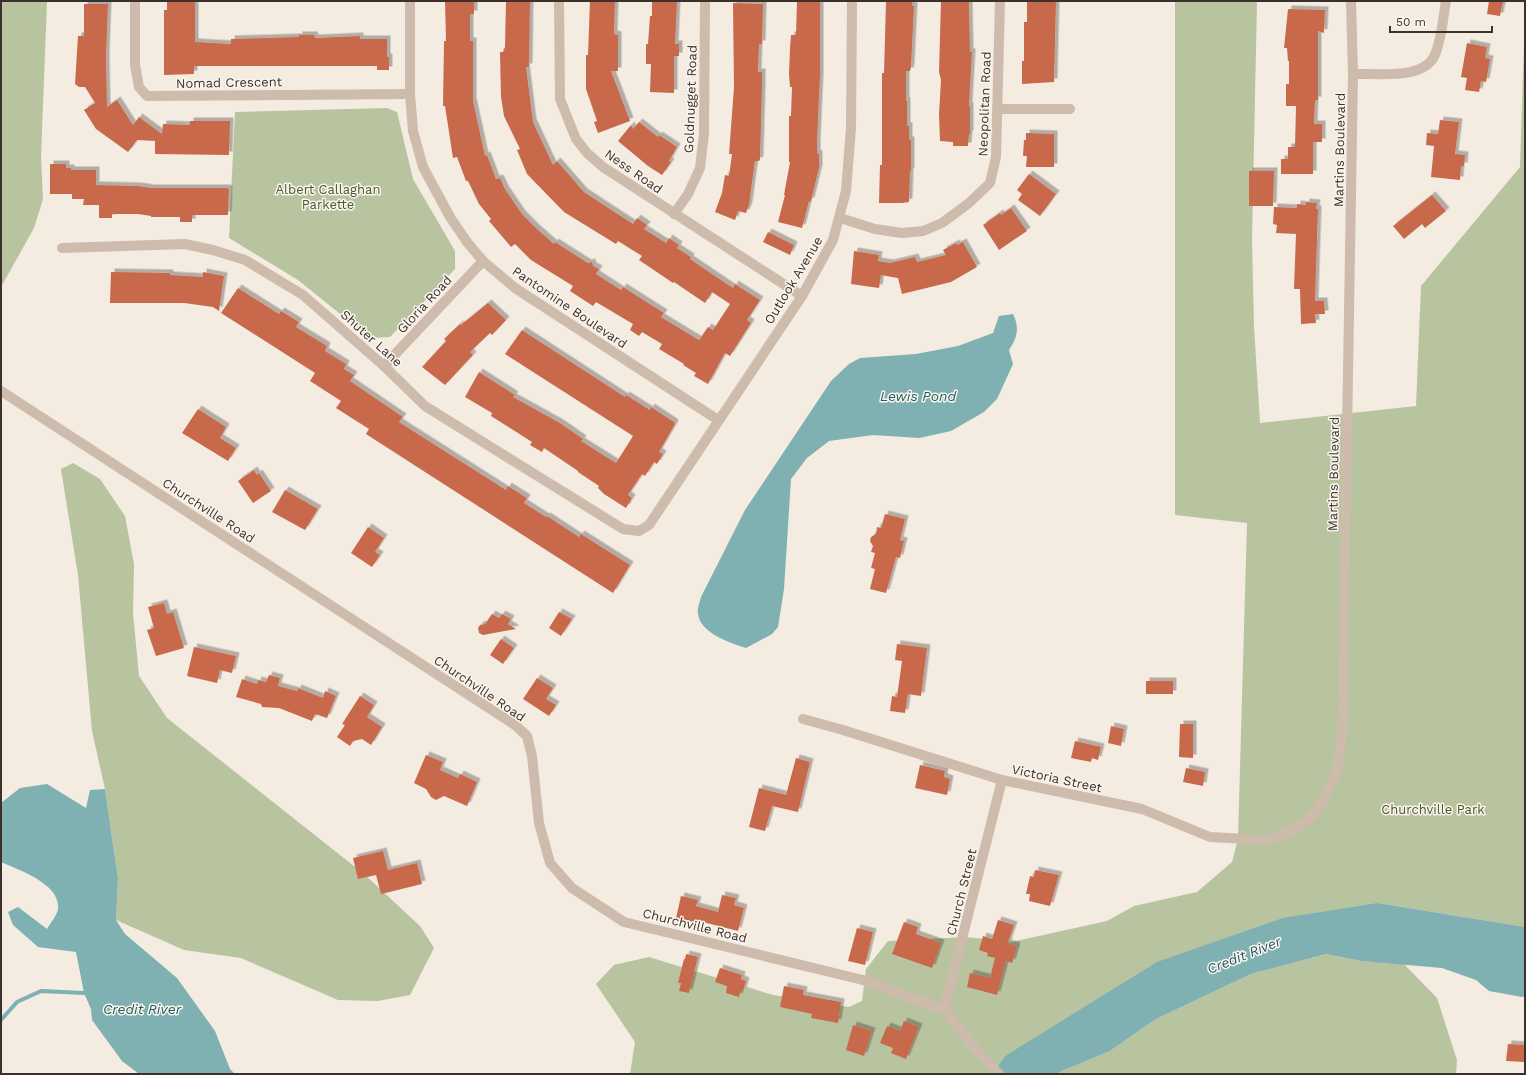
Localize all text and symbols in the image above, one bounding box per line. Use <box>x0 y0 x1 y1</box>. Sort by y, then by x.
scale bar <box>1390 8 1492 34</box>
text: 50 m <box>1396 15 1426 29</box>
street label: Goldnugget Road <box>681 45 700 153</box>
street label: Neopolitan Road <box>975 51 994 157</box>
street label: Nomad Crescent <box>176 74 283 91</box>
street label: Martins Boulevard <box>1331 93 1348 207</box>
street label: Ness Road <box>602 146 665 197</box>
park label: Albert Callaghan Parkette <box>276 182 380 212</box>
street label: Outlook Avenue <box>761 234 826 327</box>
street label: Pantomine Boulevard <box>510 263 630 351</box>
street label: Gloria Road <box>394 272 455 336</box>
street label: Shuter Lane <box>338 307 405 370</box>
water label: Lewis Pond <box>880 388 956 404</box>
street label: Martins Boulevard <box>1325 417 1342 531</box>
street label: Churchville Road <box>160 475 258 546</box>
street label: Churchville Road <box>431 652 528 725</box>
street label: Victoria Street <box>1010 762 1104 795</box>
park label: Churchville Park <box>1381 802 1485 817</box>
street label: Church Street <box>943 847 980 937</box>
street label: Churchville Road <box>641 905 749 946</box>
water label: Credit River <box>1205 933 1284 977</box>
water label: Credit River <box>103 1001 182 1017</box>

